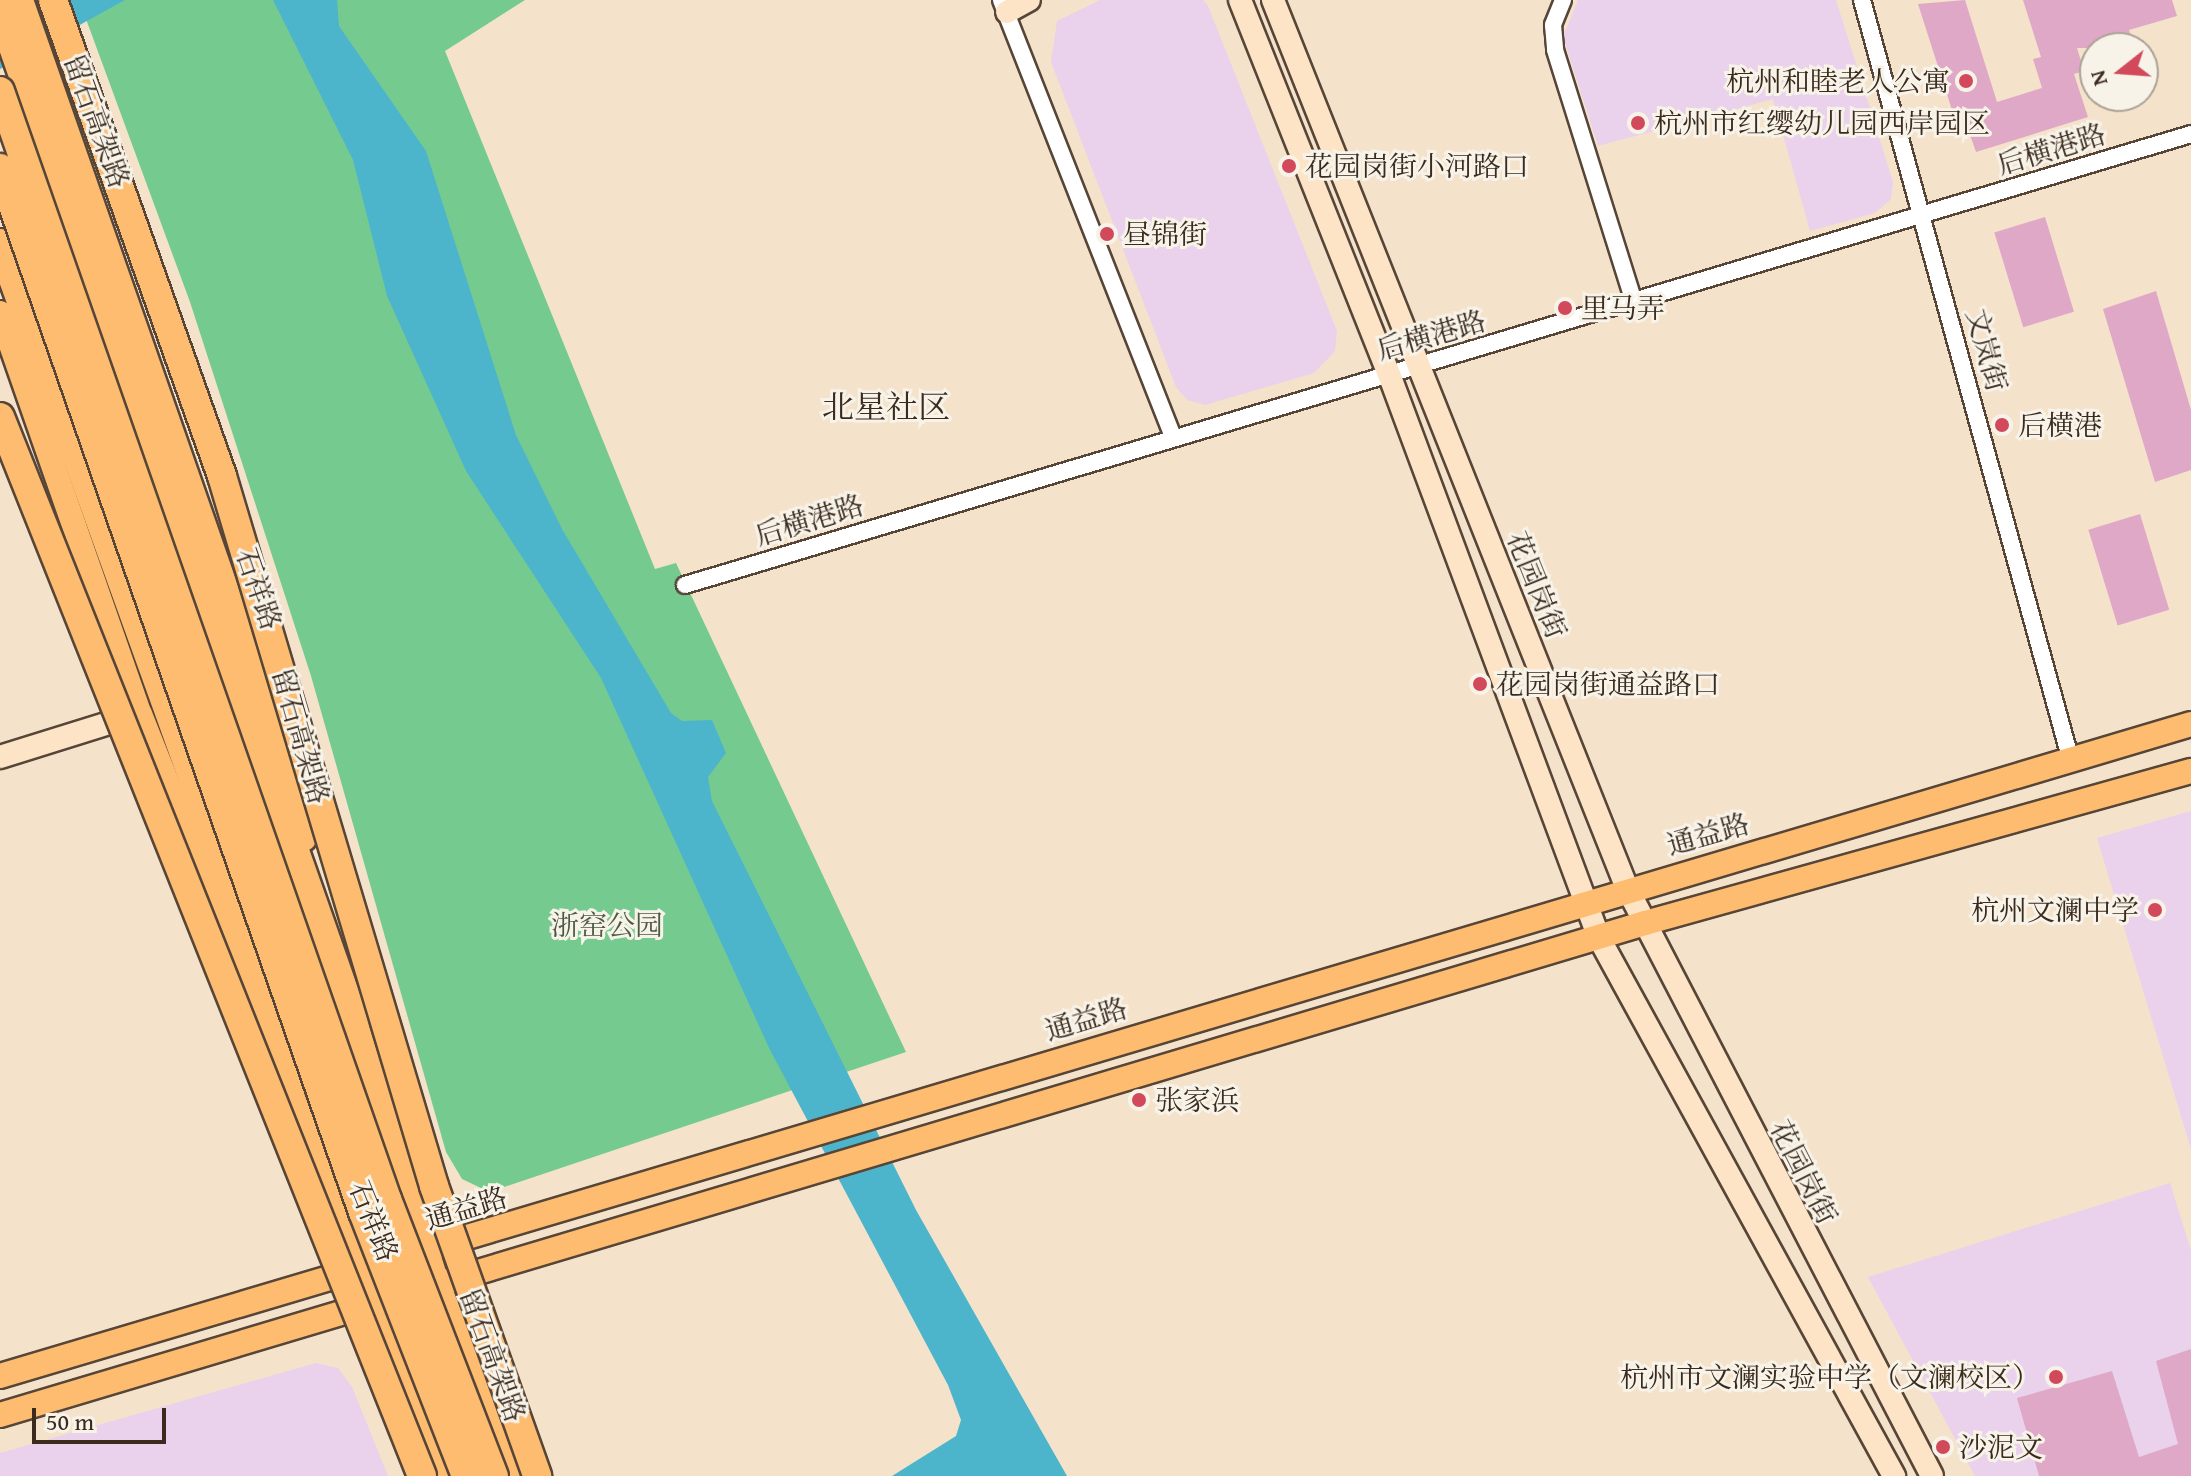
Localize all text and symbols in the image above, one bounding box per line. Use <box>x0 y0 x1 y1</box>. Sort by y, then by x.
north arrow <box>2079 32 2159 112</box>
street label: 留石高架路 <box>57 49 137 193</box>
place label: 杭州和睦老人公寓 <box>1726 64 1950 98</box>
text: N <box>2081 67 2115 90</box>
marker: 杭州和睦老人公寓 <box>1957 72 1975 90</box>
place label: 杭州市红缨幼儿园西岸园区 <box>1654 106 1990 140</box>
marker: 杭州市红缨幼儿园西岸园区 <box>1629 114 1647 132</box>
street label: 后横港路 <box>1993 117 2109 181</box>
place label: 花园岗街小河路口 <box>1305 149 1529 183</box>
marker: 花园岗街小河路口 <box>1280 157 1298 175</box>
place label: 昼锦街 <box>1123 217 1207 251</box>
marker: 昼锦街 <box>1098 225 1116 243</box>
place label: 里马弄 <box>1581 291 1665 325</box>
marker: 里马弄 <box>1556 299 1574 317</box>
street label: 后横港路 <box>1373 303 1489 367</box>
street label: 文岚街 <box>1960 305 2014 395</box>
district label: 北星社区 <box>822 388 950 426</box>
place label: 后横港 <box>2018 408 2102 442</box>
marker: 后横港 <box>1993 416 2011 434</box>
street label: 后横港路 <box>751 488 867 552</box>
street label: 花园岗街 <box>1500 527 1574 643</box>
street label: 石祥路 <box>229 544 289 634</box>
street label: 留石高架路 <box>266 664 336 808</box>
place label: 花园岗街通益路口 <box>1496 667 1720 701</box>
marker: 花园岗街通益路口 <box>1471 675 1489 693</box>
street label: 通益路 <box>1663 806 1753 862</box>
place label: 杭州文澜中学 <box>1971 893 2139 927</box>
marker: 杭州文澜中学 <box>2146 901 2164 919</box>
park label: 浙窑公园 <box>551 908 663 942</box>
street label: 通益路 <box>1041 991 1131 1047</box>
place label: 张家浜 <box>1155 1083 1239 1117</box>
marker: 张家浜 <box>1130 1091 1148 1109</box>
street label: 花园岗街 <box>1764 1114 1844 1230</box>
street label: 石祥路 <box>343 1176 405 1266</box>
street label: 通益路 <box>421 1180 511 1236</box>
street label: 留石高架路 <box>453 1283 533 1427</box>
place label: 杭州市文澜实验中学（文澜校区） <box>1620 1360 2040 1394</box>
marker: 杭州市文澜实验中学（文澜校区） <box>2047 1368 2065 1386</box>
scale bar <box>36 1392 170 1442</box>
text: 50 m <box>46 1404 94 1439</box>
place label: 沙泥文 <box>1959 1430 2043 1464</box>
marker: 沙泥文 <box>1934 1438 1952 1456</box>

